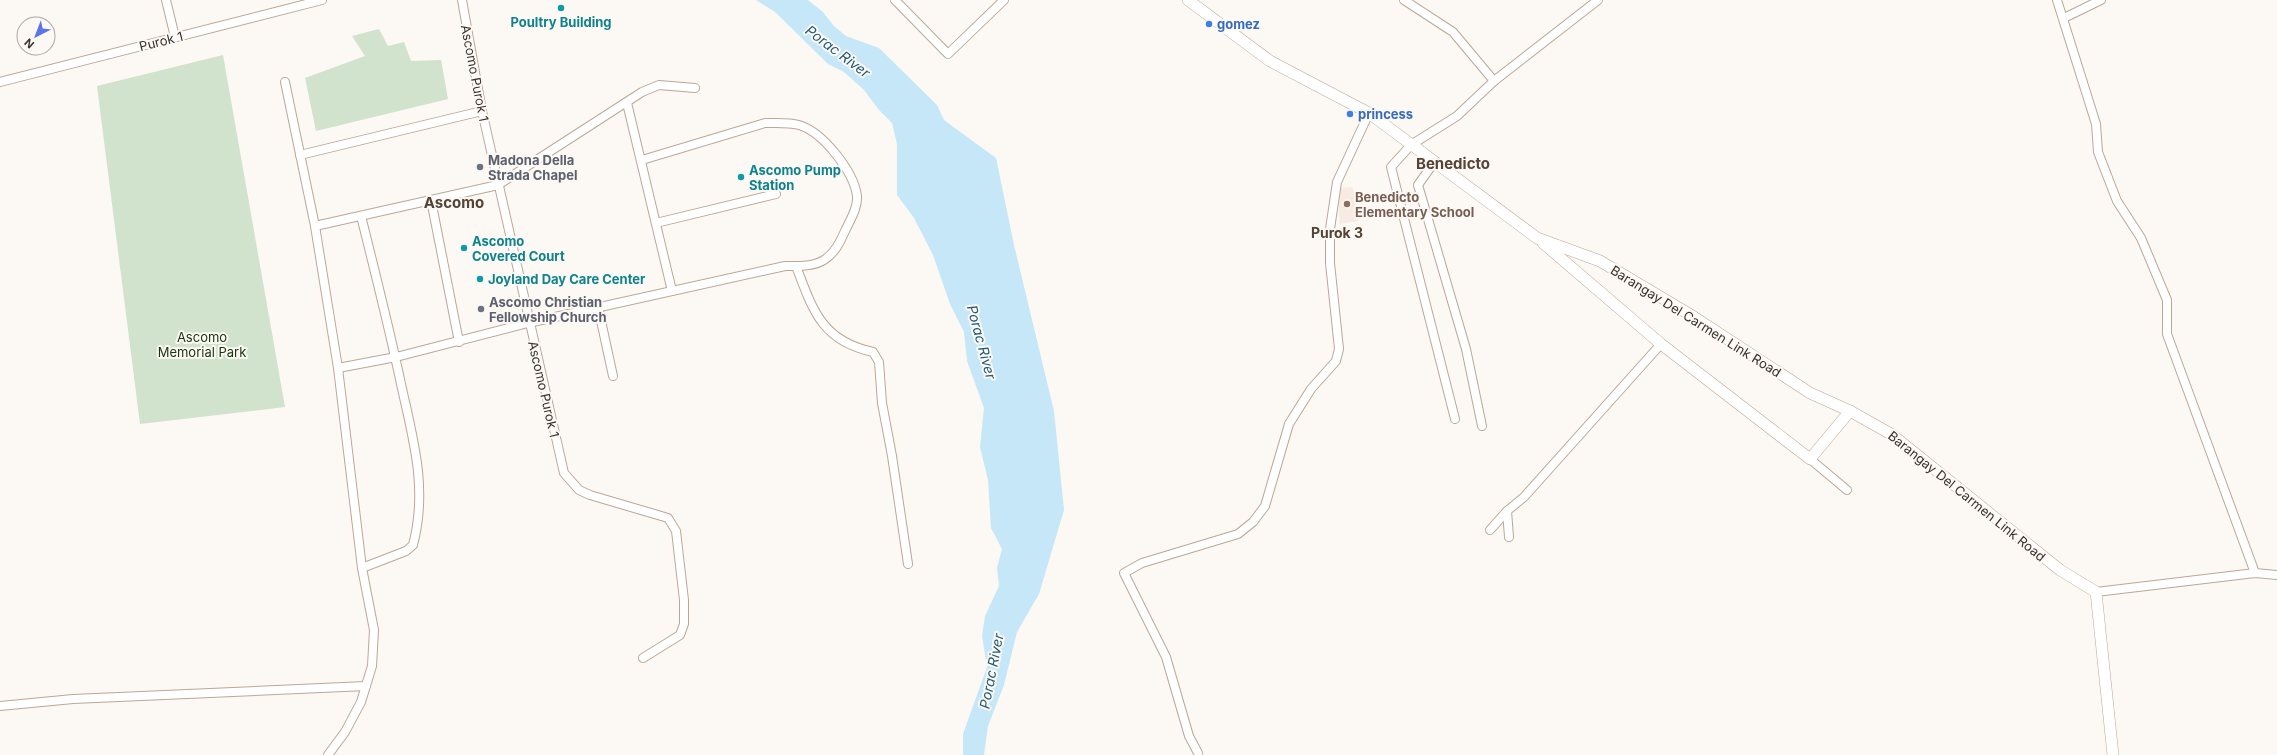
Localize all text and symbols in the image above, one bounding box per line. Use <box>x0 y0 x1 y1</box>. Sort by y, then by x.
marker: Poultry Building <box>556 3 566 13</box>
place label: Poultry Building <box>510 14 612 30</box>
north arrow <box>16 16 56 56</box>
place label: gomez <box>1217 16 1260 32</box>
marker: gomez <box>1204 19 1214 29</box>
water label: Porac River <box>802 21 874 81</box>
street label: Ascomo Purok 1 <box>458 23 492 123</box>
street label: Purok 1 <box>137 28 185 54</box>
text: N <box>22 35 37 51</box>
place label: princess <box>1358 106 1413 122</box>
marker: princess <box>1345 109 1355 119</box>
place label: Madona Della Strada Chapel <box>488 152 577 183</box>
district label: Benedicto <box>1416 154 1490 173</box>
marker: Madona Della Strada Chapel <box>475 162 485 172</box>
place label: Ascomo Pump Station <box>749 162 841 193</box>
marker: Ascomo Pump Station <box>736 172 746 182</box>
place label: Benedicto Elementary School <box>1355 189 1474 220</box>
district label: Ascomo <box>424 193 484 212</box>
marker: Benedicto Elementary School <box>1342 199 1352 209</box>
district label: Purok 3 <box>1311 224 1363 241</box>
place label: Ascomo Covered Court <box>472 233 565 264</box>
marker: Ascomo Covered Court <box>459 243 469 253</box>
street label: Barangay Del Carmen Link Road <box>1608 262 1784 380</box>
place label: Joyland Day Care Center <box>488 271 646 287</box>
marker: Joyland Day Care Center <box>475 274 485 284</box>
place label: Ascomo Christian Fellowship Church <box>489 294 607 325</box>
water label: Porac River <box>964 303 1000 382</box>
marker: Ascomo Christian Fellowship Church <box>476 304 486 314</box>
park label: Ascomo Memorial Park <box>158 329 246 360</box>
street label: Ascomo Purok 1 <box>525 339 563 439</box>
street label: Barangay Del Carmen Link Road <box>1885 427 2049 565</box>
water label: Porac River <box>975 631 1007 710</box>

